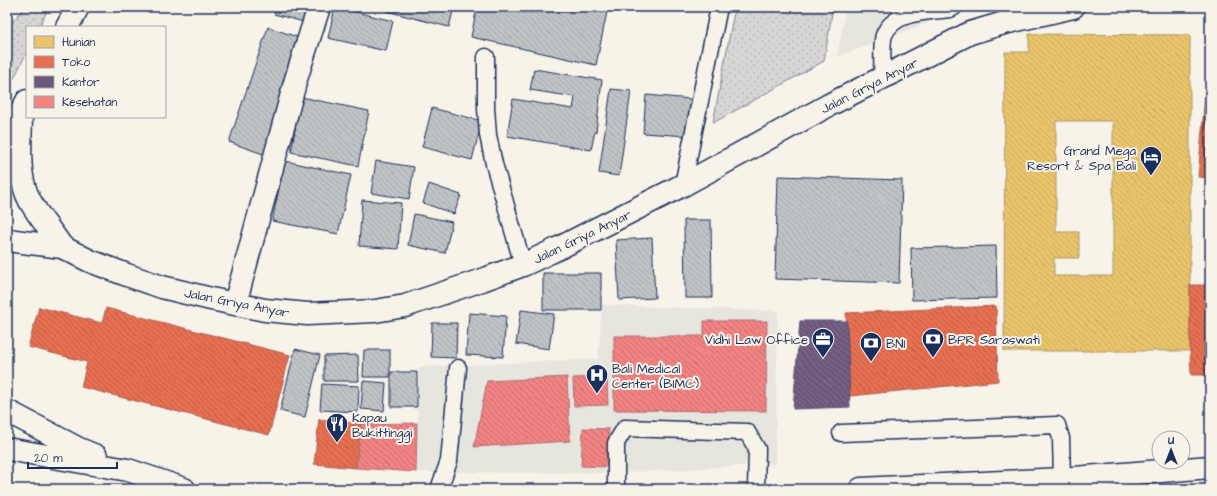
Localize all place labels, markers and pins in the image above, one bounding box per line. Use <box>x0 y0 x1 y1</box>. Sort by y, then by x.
place label: Grand Mega Resort & Spa Bali <box>1027 142 1136 175</box>
hotel icon: Grand Mega Resort & Spa Bali <box>1138 144 1164 177</box>
office icon: Vidhi Law Office <box>810 326 836 359</box>
bank icon: BPR Saraswati <box>920 326 946 359</box>
bank icon: BNI <box>858 330 884 363</box>
place label: Vidhi Law Office <box>705 331 808 349</box>
place label: BPR Saraswati <box>948 331 1040 349</box>
place label: BNI <box>886 335 905 353</box>
place label: Bali Medical Center (BIMC) <box>612 360 699 393</box>
hospital icon: Bali Medical Center (BIMC) <box>584 362 610 395</box>
place label: Kapau Bukittinggi <box>352 409 412 443</box>
restaurant icon: Kapau Bukittinggi <box>324 411 350 444</box>

